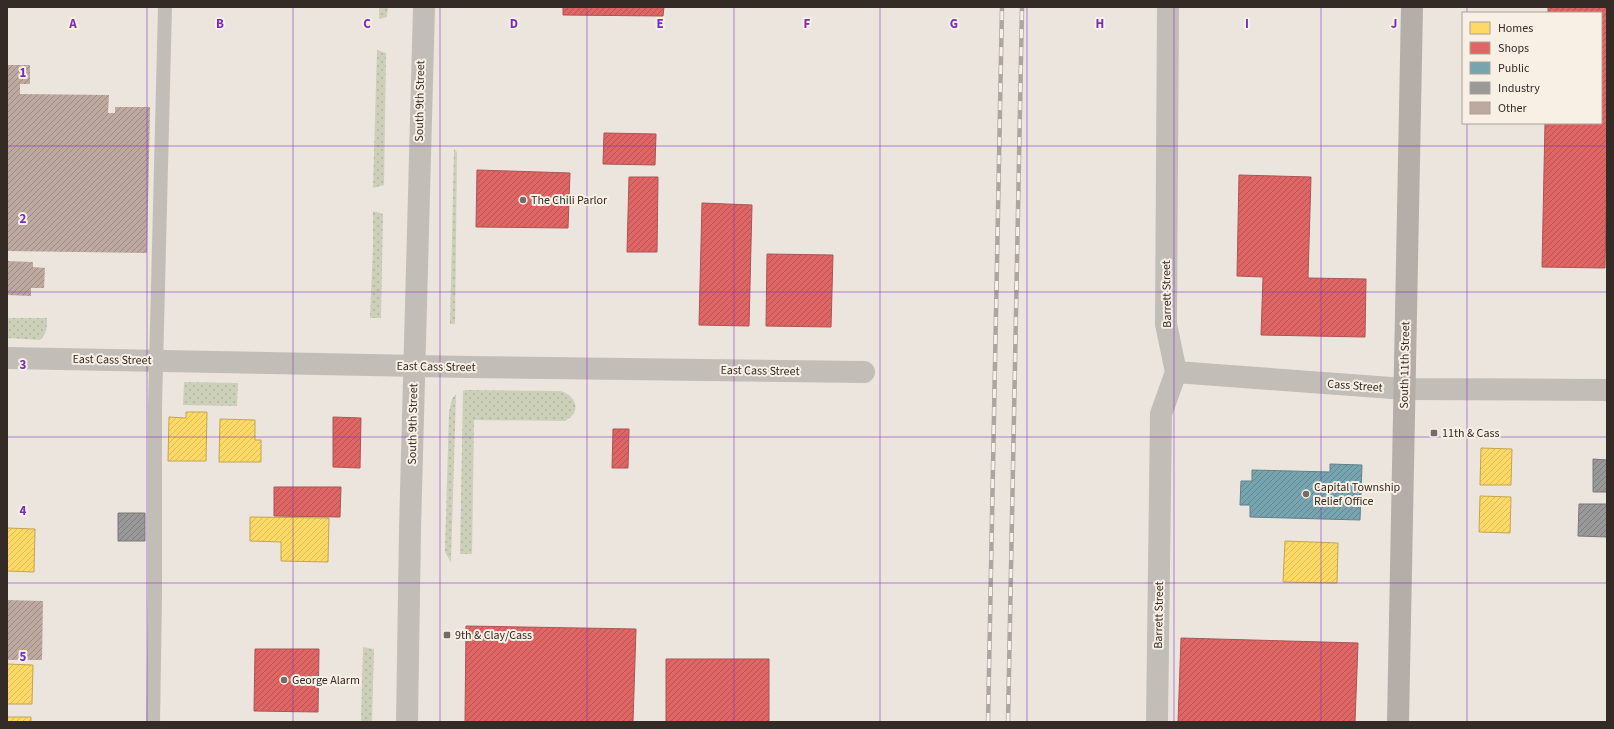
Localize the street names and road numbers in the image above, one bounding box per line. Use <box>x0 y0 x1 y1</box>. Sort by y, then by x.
street label: South 9th Street <box>411 60 429 142</box>
street label: Barrett Street <box>1158 260 1176 328</box>
street label: South 11th Street <box>1396 321 1414 409</box>
street label: East Cass Street <box>72 351 152 369</box>
street label: East Cass Street <box>396 358 476 376</box>
street label: East Cass Street <box>720 362 800 380</box>
street label: Cass Street <box>1327 376 1383 396</box>
street label: South 9th Street <box>404 383 422 465</box>
street label: Barrett Street <box>1150 581 1168 649</box>

